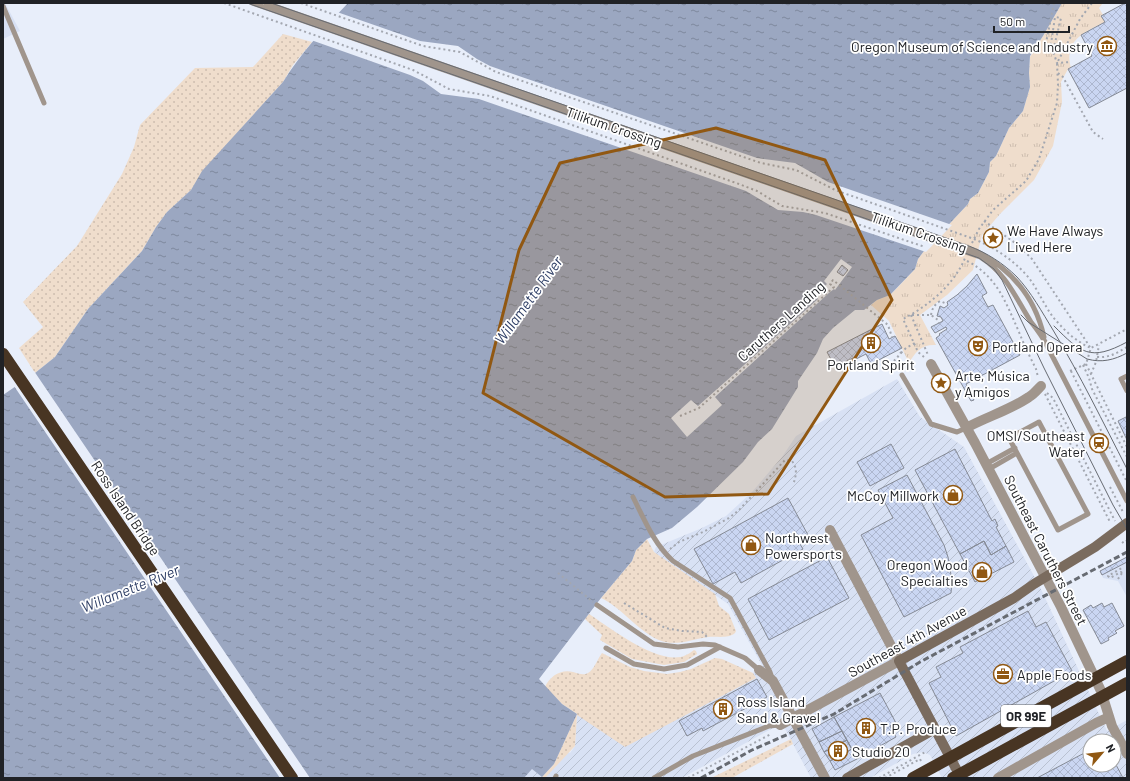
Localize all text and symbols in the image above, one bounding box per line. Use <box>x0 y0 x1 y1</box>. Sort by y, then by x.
scale bar <box>994 8 1069 34</box>
text: 50 m <box>1000 14 1025 28</box>
museum icon: Oregon Museum of Science and Industry <box>1096 35 1118 57</box>
place label: Oregon Museum of Science and Industry <box>851 38 1094 55</box>
street label: Tilikum Crossing <box>564 103 664 151</box>
street label: Tilikum Crossing <box>869 208 969 256</box>
place label: We Have Always Lived Here <box>1007 222 1104 255</box>
place icon: We Have Always Lived Here <box>982 227 1004 249</box>
water label: Willamette River <box>490 252 566 347</box>
street label: Caruthers Landing <box>734 277 828 365</box>
building icon: Portland Spirit <box>860 332 882 354</box>
theatre icon: Portland Opera <box>967 335 989 357</box>
place label: Portland Opera <box>992 338 1082 355</box>
place label: Portland Spirit <box>827 356 915 373</box>
place label: Arte, Música y Amigos <box>955 367 1030 400</box>
place icon: Arte, Música y Amigos <box>930 372 952 394</box>
place label: OMSI/Southeast Water <box>987 427 1085 460</box>
station icon: OMSI/Southeast Water <box>1088 432 1110 454</box>
street label: Ross Island Bridge <box>88 457 164 559</box>
street label: Southeast Caruthers Street <box>1001 472 1091 628</box>
shop icon: McCoy Millwork <box>942 484 964 506</box>
place label: McCoy Millwork <box>847 487 939 504</box>
place label: Northwest Powersports <box>765 529 842 562</box>
shop icon: Northwest Powersports <box>740 534 762 556</box>
place label: Oregon Wood Specialties <box>887 556 968 589</box>
water label: Willamette River <box>78 560 182 616</box>
shop icon: Oregon Wood Specialties <box>971 561 993 583</box>
street label: Southeast 4th Avenue <box>845 601 969 681</box>
office icon: Apple Foods <box>992 663 1014 685</box>
place label: Apple Foods <box>1017 666 1092 683</box>
place label: Ross Island Sand & Gravel <box>737 693 820 726</box>
building icon: Ross Island Sand & Gravel <box>712 698 734 720</box>
road number: OR 99E <box>1001 705 1051 727</box>
building icon: T.P. Produce <box>855 717 877 739</box>
place label: T.P. Produce <box>880 720 957 737</box>
north arrow <box>1082 733 1122 773</box>
building icon: Studio 20 <box>827 740 849 762</box>
text: N <box>1104 742 1119 754</box>
place label: Studio 20 <box>852 743 910 760</box>

